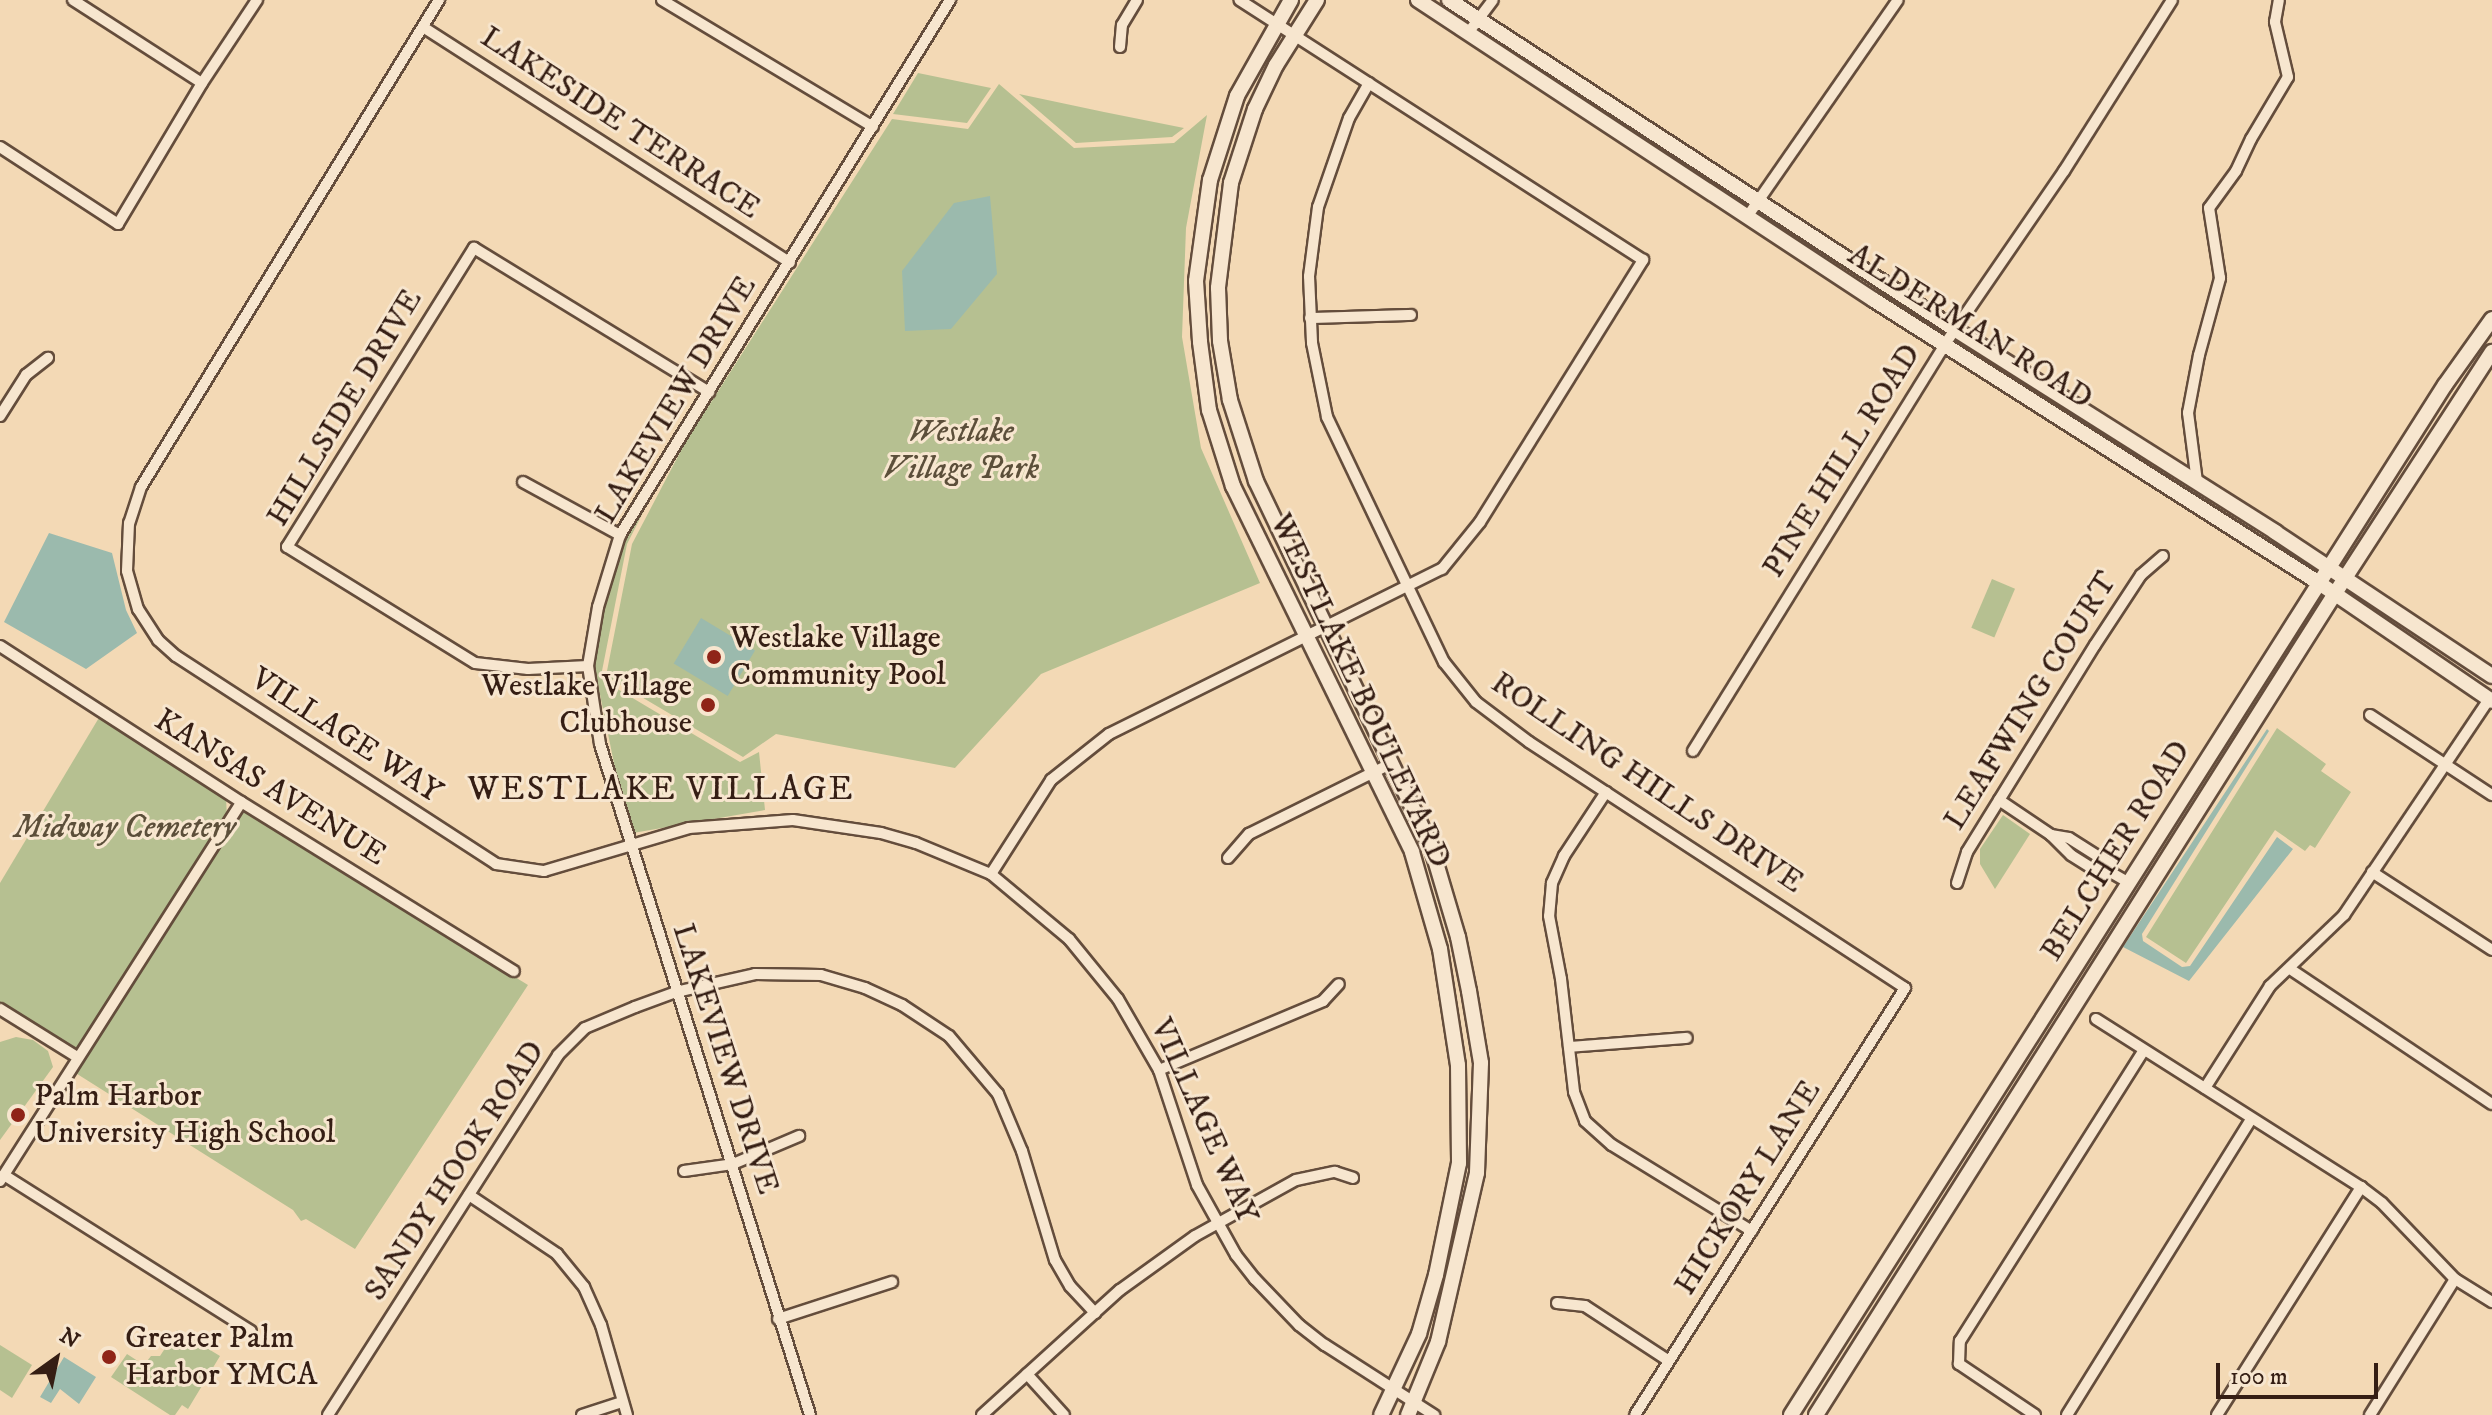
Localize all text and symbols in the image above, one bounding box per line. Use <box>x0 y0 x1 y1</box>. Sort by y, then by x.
street label: LAKESIDE TERRACE <box>473 18 767 228</box>
street label: ALDERMAN ROAD <box>1841 236 2099 418</box>
street label: LAKEVIEW DRIVE <box>587 269 765 531</box>
street label: HILLSIDE DRIVE <box>259 282 431 534</box>
street label: PINE HILL ROAD <box>1755 337 1929 585</box>
park label: Westlake Village Park <box>883 414 1039 489</box>
street label: WESTLAKE BOULEVARD <box>1261 508 1459 874</box>
street label: LEAFWING COURT <box>1936 565 2126 837</box>
place label: Westlake Village Community Pool <box>730 620 946 695</box>
marker: Westlake Village Community Pool <box>705 648 723 666</box>
street label: VILLAGE WAY <box>243 660 449 812</box>
street label: ROLLING HILLS DRIVE <box>1484 664 1810 902</box>
place label: Westlake Village Clubhouse <box>481 668 692 743</box>
marker: Westlake Village Clubhouse <box>699 696 717 714</box>
street label: KANSAS AVENUE <box>147 701 393 875</box>
street label: BELCHER ROAD <box>2033 734 2199 968</box>
district label: WESTLAKE VILLAGE <box>467 770 855 810</box>
park label: Midway Cemetery <box>14 809 236 847</box>
street label: LAKEVIEW DRIVE <box>663 919 787 1199</box>
street label: VILLAGE WAY <box>1142 1013 1266 1229</box>
street label: SANDY HOOK ROAD <box>357 1034 553 1308</box>
street label: HICKORY LANE <box>1667 1074 1829 1302</box>
place label: Palm Harbor University High School <box>34 1078 335 1153</box>
marker: Palm Harbor University High School <box>9 1106 27 1124</box>
north arrow <box>16 1319 96 1399</box>
place label: Greater Palm Harbor YMCA <box>125 1320 317 1395</box>
text: N <box>54 1322 84 1355</box>
scale bar <box>2220 1347 2382 1397</box>
marker: Greater Palm Harbor YMCA <box>100 1348 118 1366</box>
text: 100 m <box>2230 1362 2288 1392</box>

